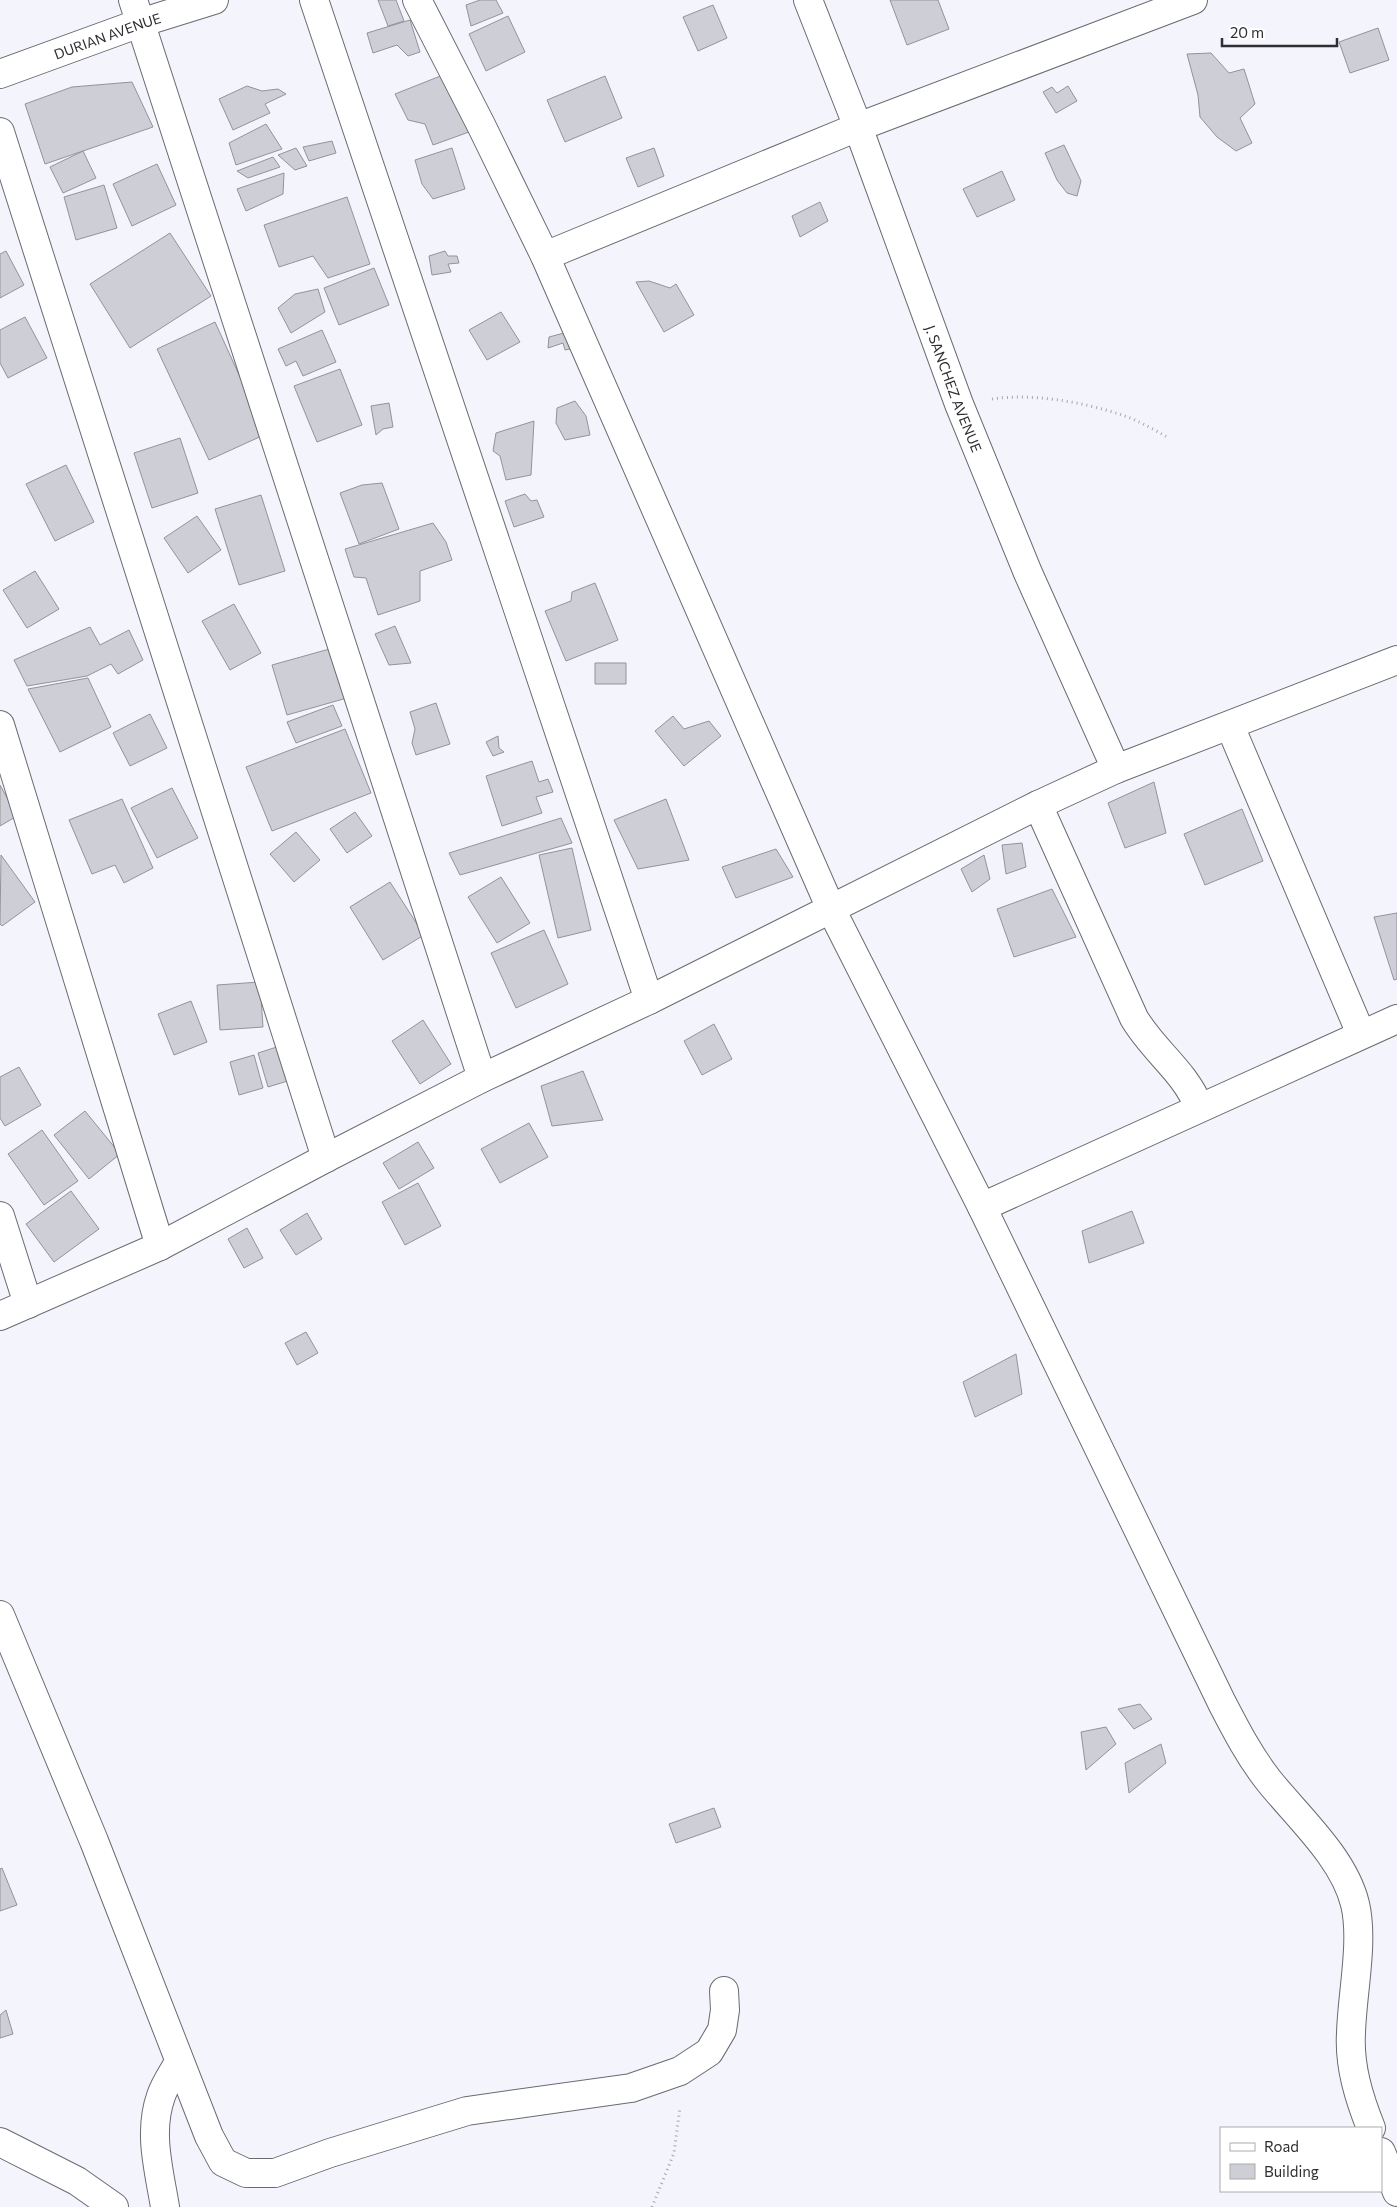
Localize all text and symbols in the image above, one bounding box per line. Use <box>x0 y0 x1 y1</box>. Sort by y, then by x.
street label: DURIAN AVENUE <box>51 9 163 62</box>
scale bar <box>1222 15 1337 47</box>
text: 20 m <box>1230 23 1264 41</box>
street label: J. SANCHEZ AVENUE <box>922 322 986 454</box>
legend <box>1220 2127 1382 2192</box>
text: Road <box>1264 2137 1299 2155</box>
text: Building <box>1264 2162 1319 2180</box>

